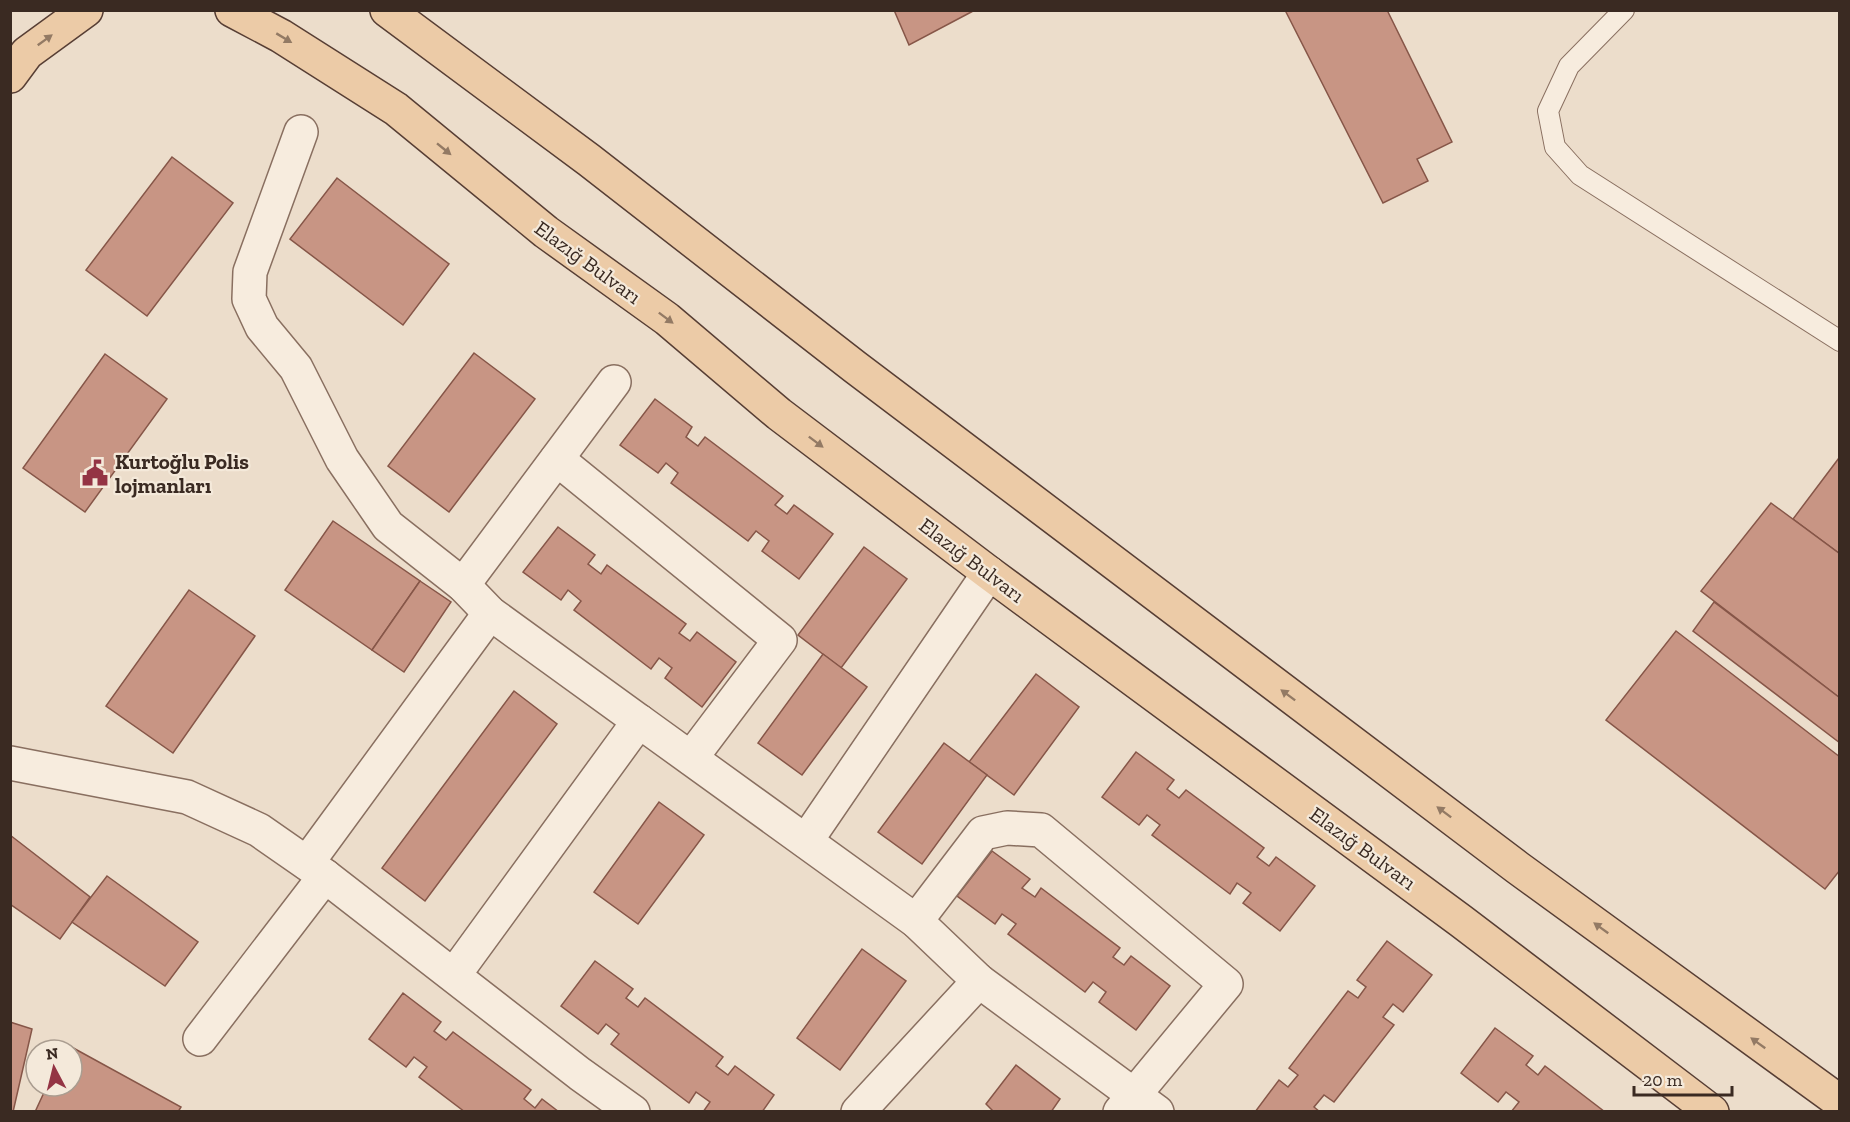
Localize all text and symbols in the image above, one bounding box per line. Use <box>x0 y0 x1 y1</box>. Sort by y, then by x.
one-way arrow <box>276 33 292 44</box>
one-way arrow <box>37 34 53 46</box>
one-way arrow <box>436 142 452 155</box>
street label: Elazığ Bulvarı <box>530 215 646 309</box>
one-way arrow <box>658 312 673 324</box>
one-way arrow <box>808 436 824 448</box>
place label: Kurtoğlu Polis lojmanları <box>115 449 249 498</box>
public building icon: Kurtoğlu Polis lojmanları <box>80 458 110 488</box>
street label: Elazığ Bulvarı <box>914 512 1030 608</box>
one-way arrow <box>1281 689 1296 701</box>
street label: Elazığ Bulvarı <box>1305 801 1421 895</box>
one-way arrow <box>1436 806 1452 819</box>
one-way arrow <box>1593 923 1608 935</box>
one-way arrow <box>1751 1037 1767 1049</box>
north arrow <box>24 1038 84 1098</box>
text: N <box>45 1043 59 1064</box>
scale bar <box>1634 1059 1732 1097</box>
text: 20 m <box>1643 1069 1683 1091</box>

